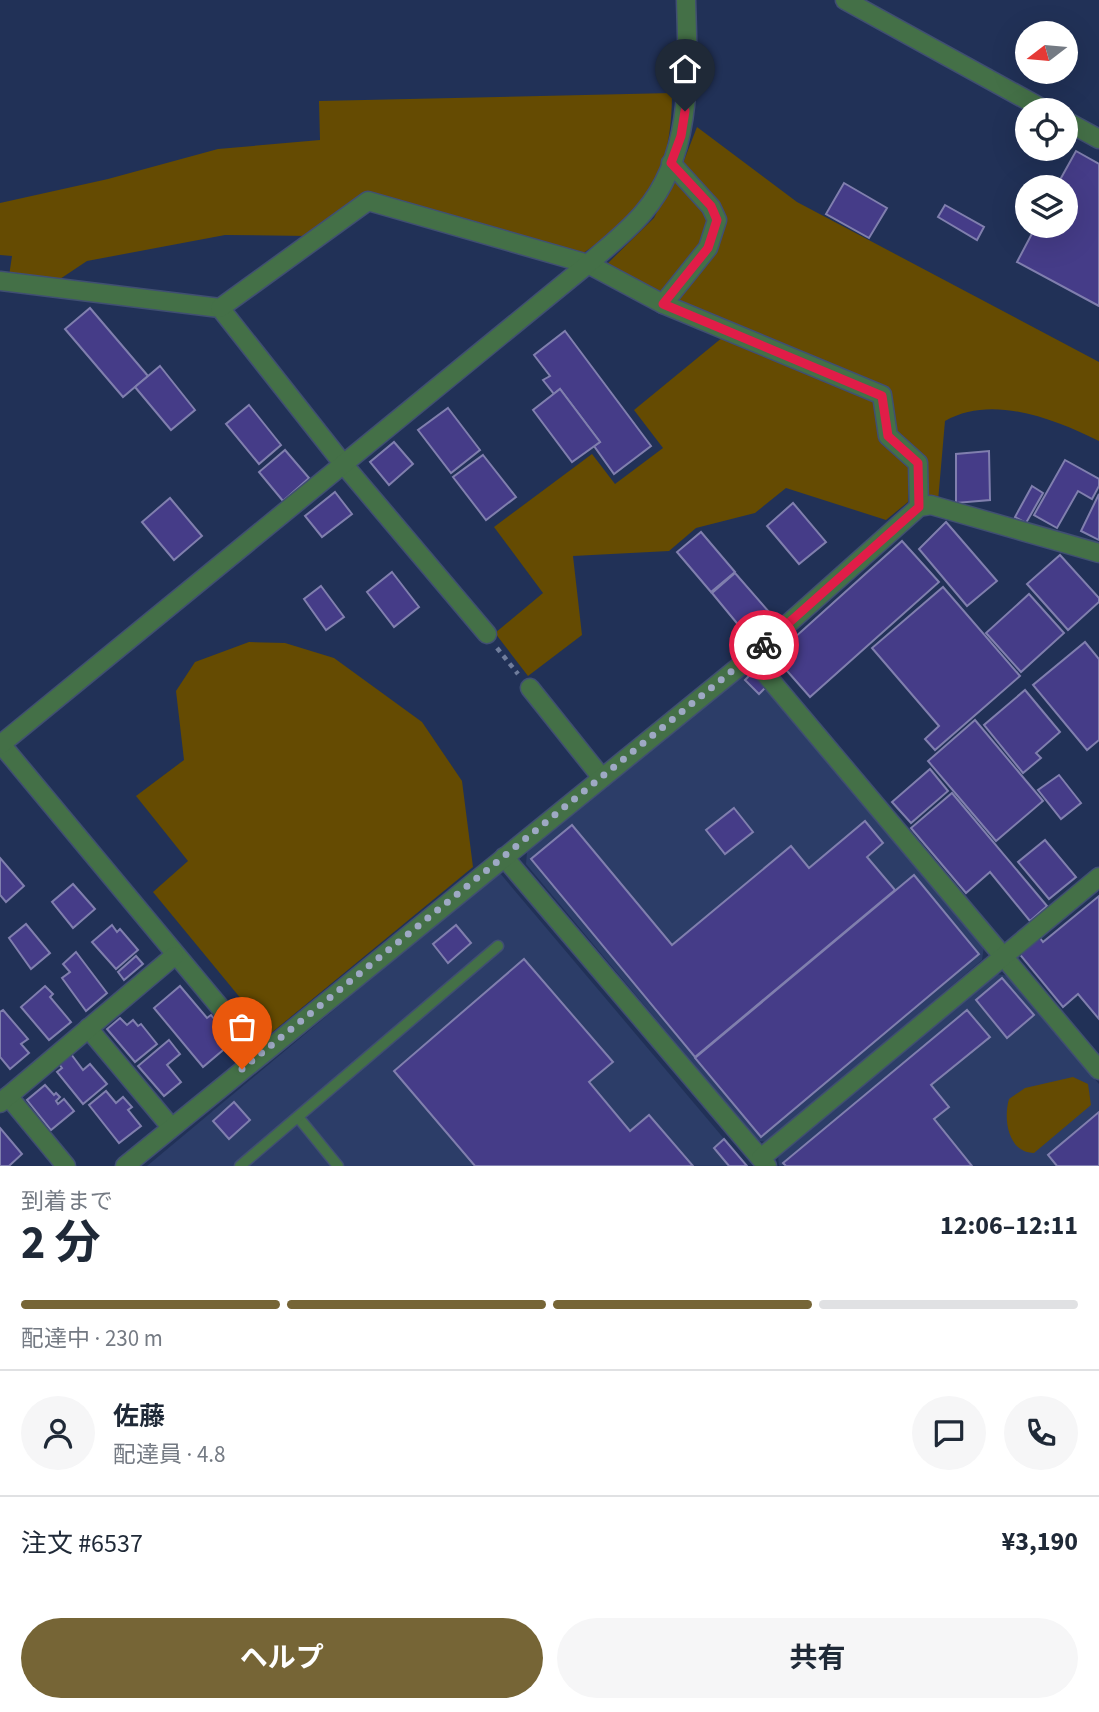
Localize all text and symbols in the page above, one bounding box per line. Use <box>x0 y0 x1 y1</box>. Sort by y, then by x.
north arrow <box>1015 21 1078 84</box>
map controls <box>1015 21 1078 238</box>
pin <box>655 39 715 111</box>
icon: home <box>666 50 704 88</box>
button: locate <box>1015 98 1078 161</box>
button: layers <box>1015 175 1078 238</box>
courier <box>729 610 799 680</box>
icon: bike <box>745 626 783 664</box>
pin <box>212 997 272 1069</box>
icon: bag <box>223 1008 261 1046</box>
text: 到着まで <box>21 1185 113 1218</box>
text: 12:06–12:11 <box>940 1207 1078 1244</box>
text: 2 分 <box>21 1211 101 1276</box>
text: 配達中 · 230 m <box>21 1322 163 1355</box>
button: person <box>21 1396 95 1470</box>
button: chat <box>912 1396 986 1470</box>
button: phone <box>1004 1396 1078 1470</box>
text: 佐藤 <box>113 1398 165 1435</box>
text: 配達員 · 4.8 <box>113 1438 226 1471</box>
text: ¥3,190 <box>1002 1523 1078 1560</box>
text: 注文 #6537 <box>21 1525 143 1562</box>
button: ヘルプ <box>21 1618 543 1698</box>
button: 共有 <box>557 1618 1078 1698</box>

